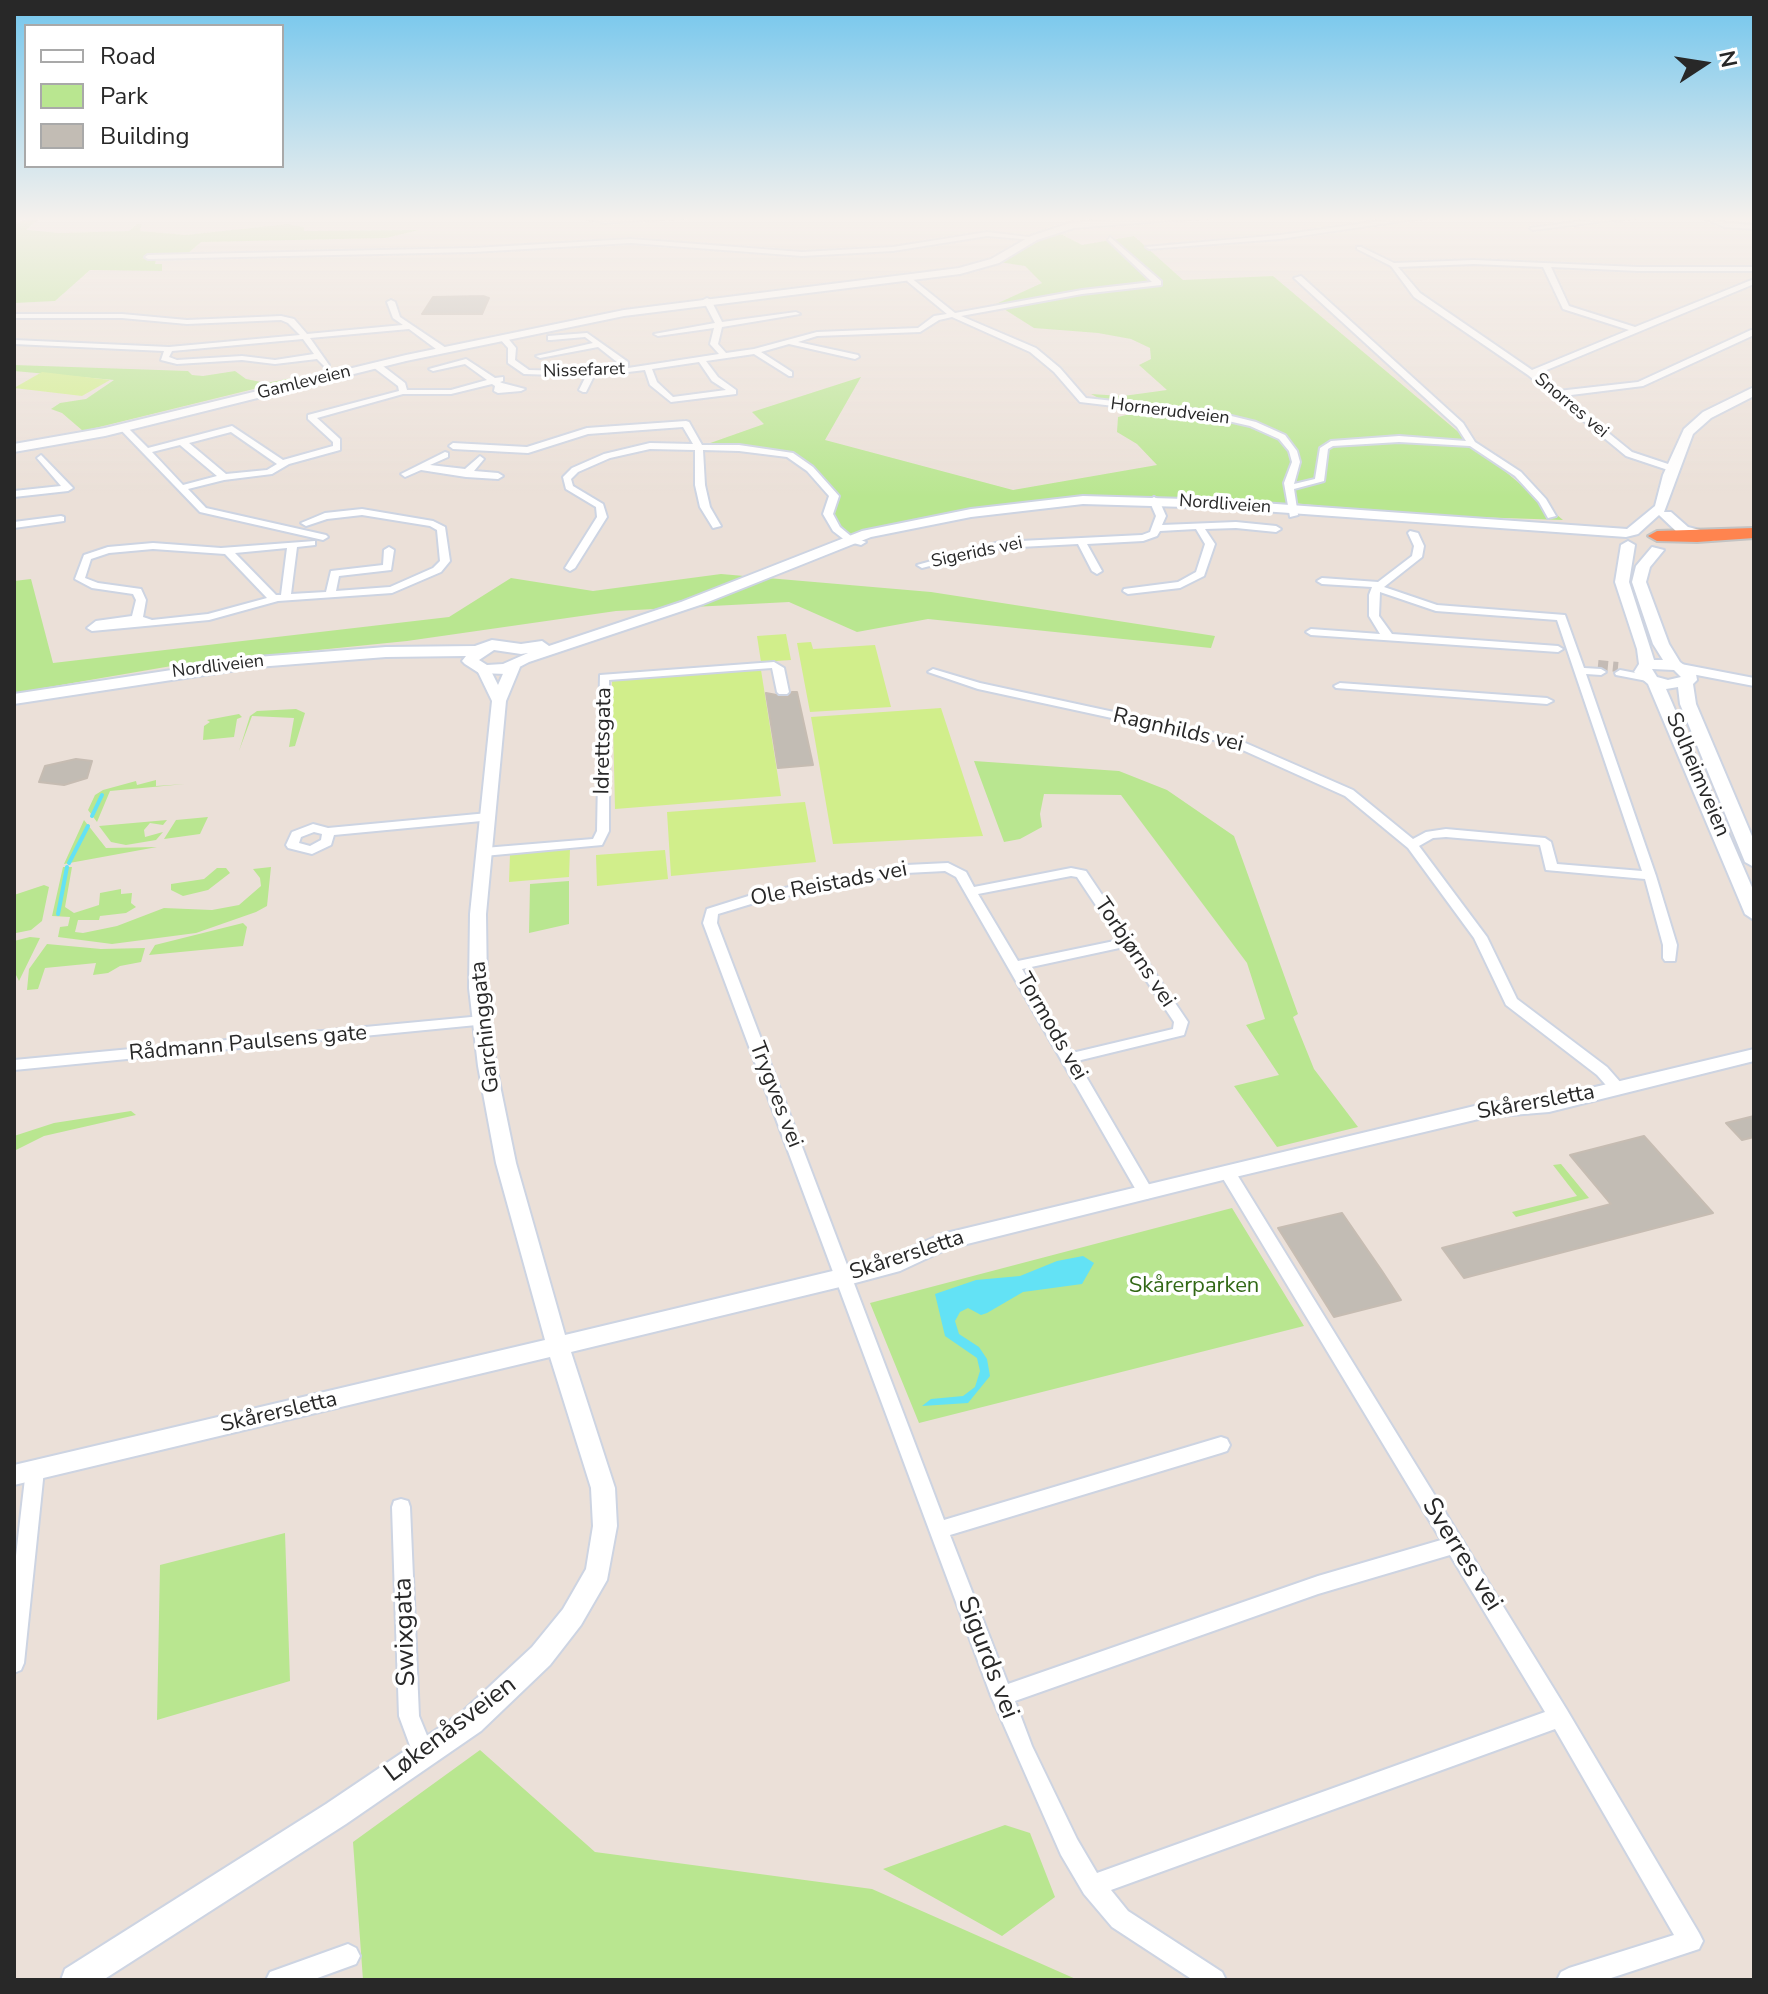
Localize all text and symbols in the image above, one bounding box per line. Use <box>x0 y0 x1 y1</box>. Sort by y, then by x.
legend <box>24 24 284 168</box>
north arrow <box>1664 24 1744 104</box>
text: Road <box>100 40 156 72</box>
text: N <box>1711 48 1744 70</box>
text: Park <box>100 80 148 112</box>
text: Building <box>100 120 190 152</box>
street label: Nissefaret <box>543 359 625 383</box>
street label: Gamleveien <box>255 361 353 405</box>
street label: Snorres vei <box>1530 369 1612 443</box>
street label: Hornerudveien <box>1109 394 1231 430</box>
street label: Nordliveien <box>1178 491 1272 519</box>
street label: Sigerids vei <box>929 533 1025 573</box>
street label: Nordliveien <box>171 651 265 683</box>
street label: Idrettsgata <box>590 687 618 795</box>
street label: Ragnhilds vei <box>1110 703 1246 759</box>
street label: Solheimveien <box>1659 709 1735 841</box>
street label: Ole Reistads vei <box>749 857 909 913</box>
street label: Torbjørns vei <box>1088 893 1180 1013</box>
street label: Garchinggata <box>466 960 506 1094</box>
street label: Tormods vei <box>1010 969 1092 1085</box>
street label: Rådmann Paulsens gate <box>128 1020 368 1068</box>
street label: Trygves vei <box>743 1038 807 1152</box>
street label: Skårersletta <box>1475 1080 1597 1126</box>
street label: Skårersletta <box>846 1225 968 1287</box>
park label: Skårerparken <box>1129 1274 1259 1300</box>
street label: Skårersletta <box>218 1387 340 1439</box>
street label: Sverres vei <box>1414 1493 1508 1617</box>
street label: Swixgata <box>389 1577 423 1687</box>
street label: Sigurds vei <box>949 1592 1025 1724</box>
street label: Løkenåsveien <box>379 1670 523 1790</box>

